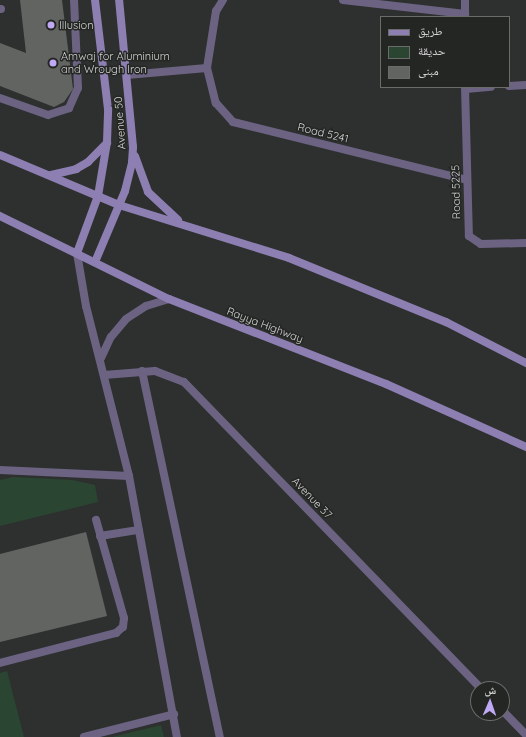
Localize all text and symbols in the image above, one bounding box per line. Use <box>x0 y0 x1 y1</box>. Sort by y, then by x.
legend <box>380 16 510 88</box>
place label: Illusion <box>59 18 94 32</box>
marker: Illusion <box>46 20 56 30</box>
text: طريق <box>418 23 443 38</box>
text: حديقة <box>418 43 446 58</box>
place label: Amwaj for Aluminium and Wrough Iron <box>61 50 170 76</box>
marker: Amwaj for Aluminium and Wrough Iron <box>48 58 58 68</box>
text: مبنى <box>418 63 439 78</box>
street label: Avenue 50 <box>112 96 128 150</box>
street label: Road 5241 <box>296 120 350 146</box>
street label: Road 5225 <box>449 165 463 219</box>
street label: Rayya Highway <box>225 304 305 346</box>
street label: Avenue 37 <box>289 475 335 521</box>
north arrow <box>470 681 510 721</box>
text: ش <box>484 683 496 697</box>

